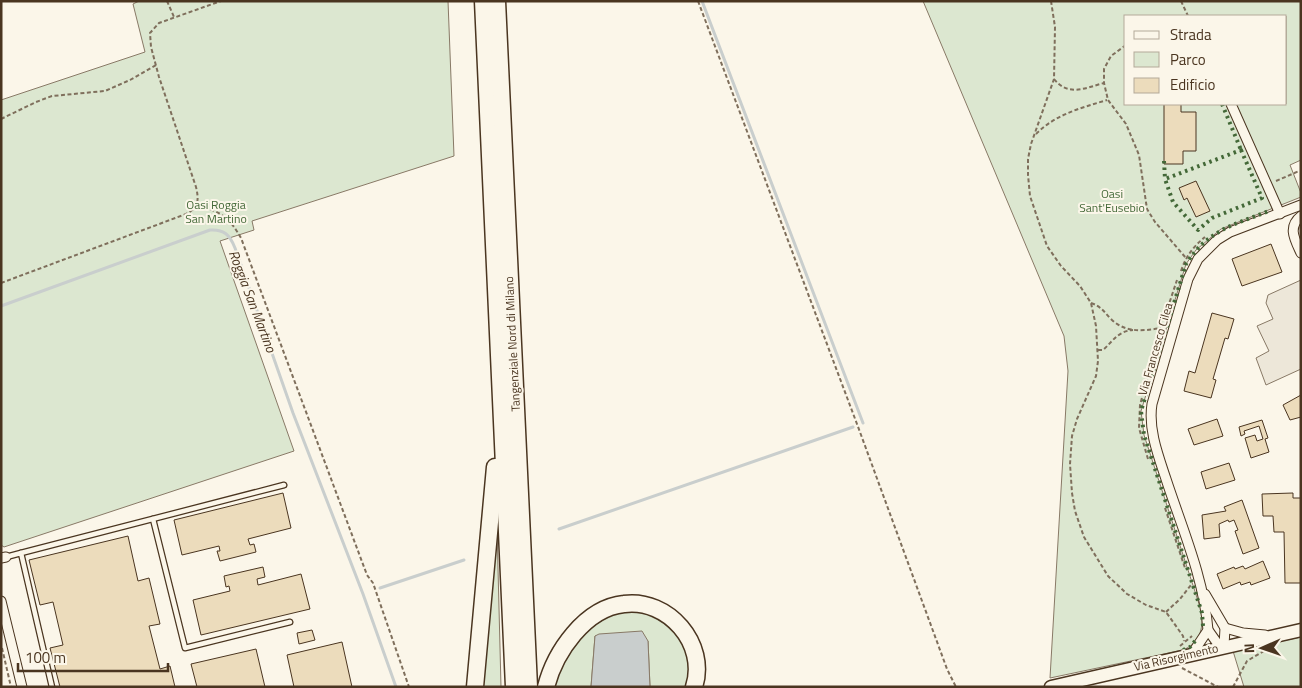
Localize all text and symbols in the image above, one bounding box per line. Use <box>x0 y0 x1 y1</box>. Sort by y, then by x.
legend <box>1124 15 1287 105</box>
text: Strada <box>1170 23 1212 46</box>
text: Parco <box>1170 48 1206 71</box>
text: Edificio <box>1170 73 1215 96</box>
park label: Oasi Sant'Eusebio <box>1079 184 1145 217</box>
park label: Oasi Roggia San Martino <box>185 195 247 228</box>
water label: Roggia San Martino <box>224 247 283 356</box>
street label: Tangenziale Nord di Milano <box>499 276 525 412</box>
street label: Via Francesco Cilea <box>1133 300 1177 398</box>
north arrow <box>1237 623 1287 673</box>
street label: Via Risorgimento <box>1132 638 1220 676</box>
scale bar <box>18 640 168 672</box>
text: N <box>1238 643 1259 654</box>
text: 100 m <box>25 646 66 669</box>

